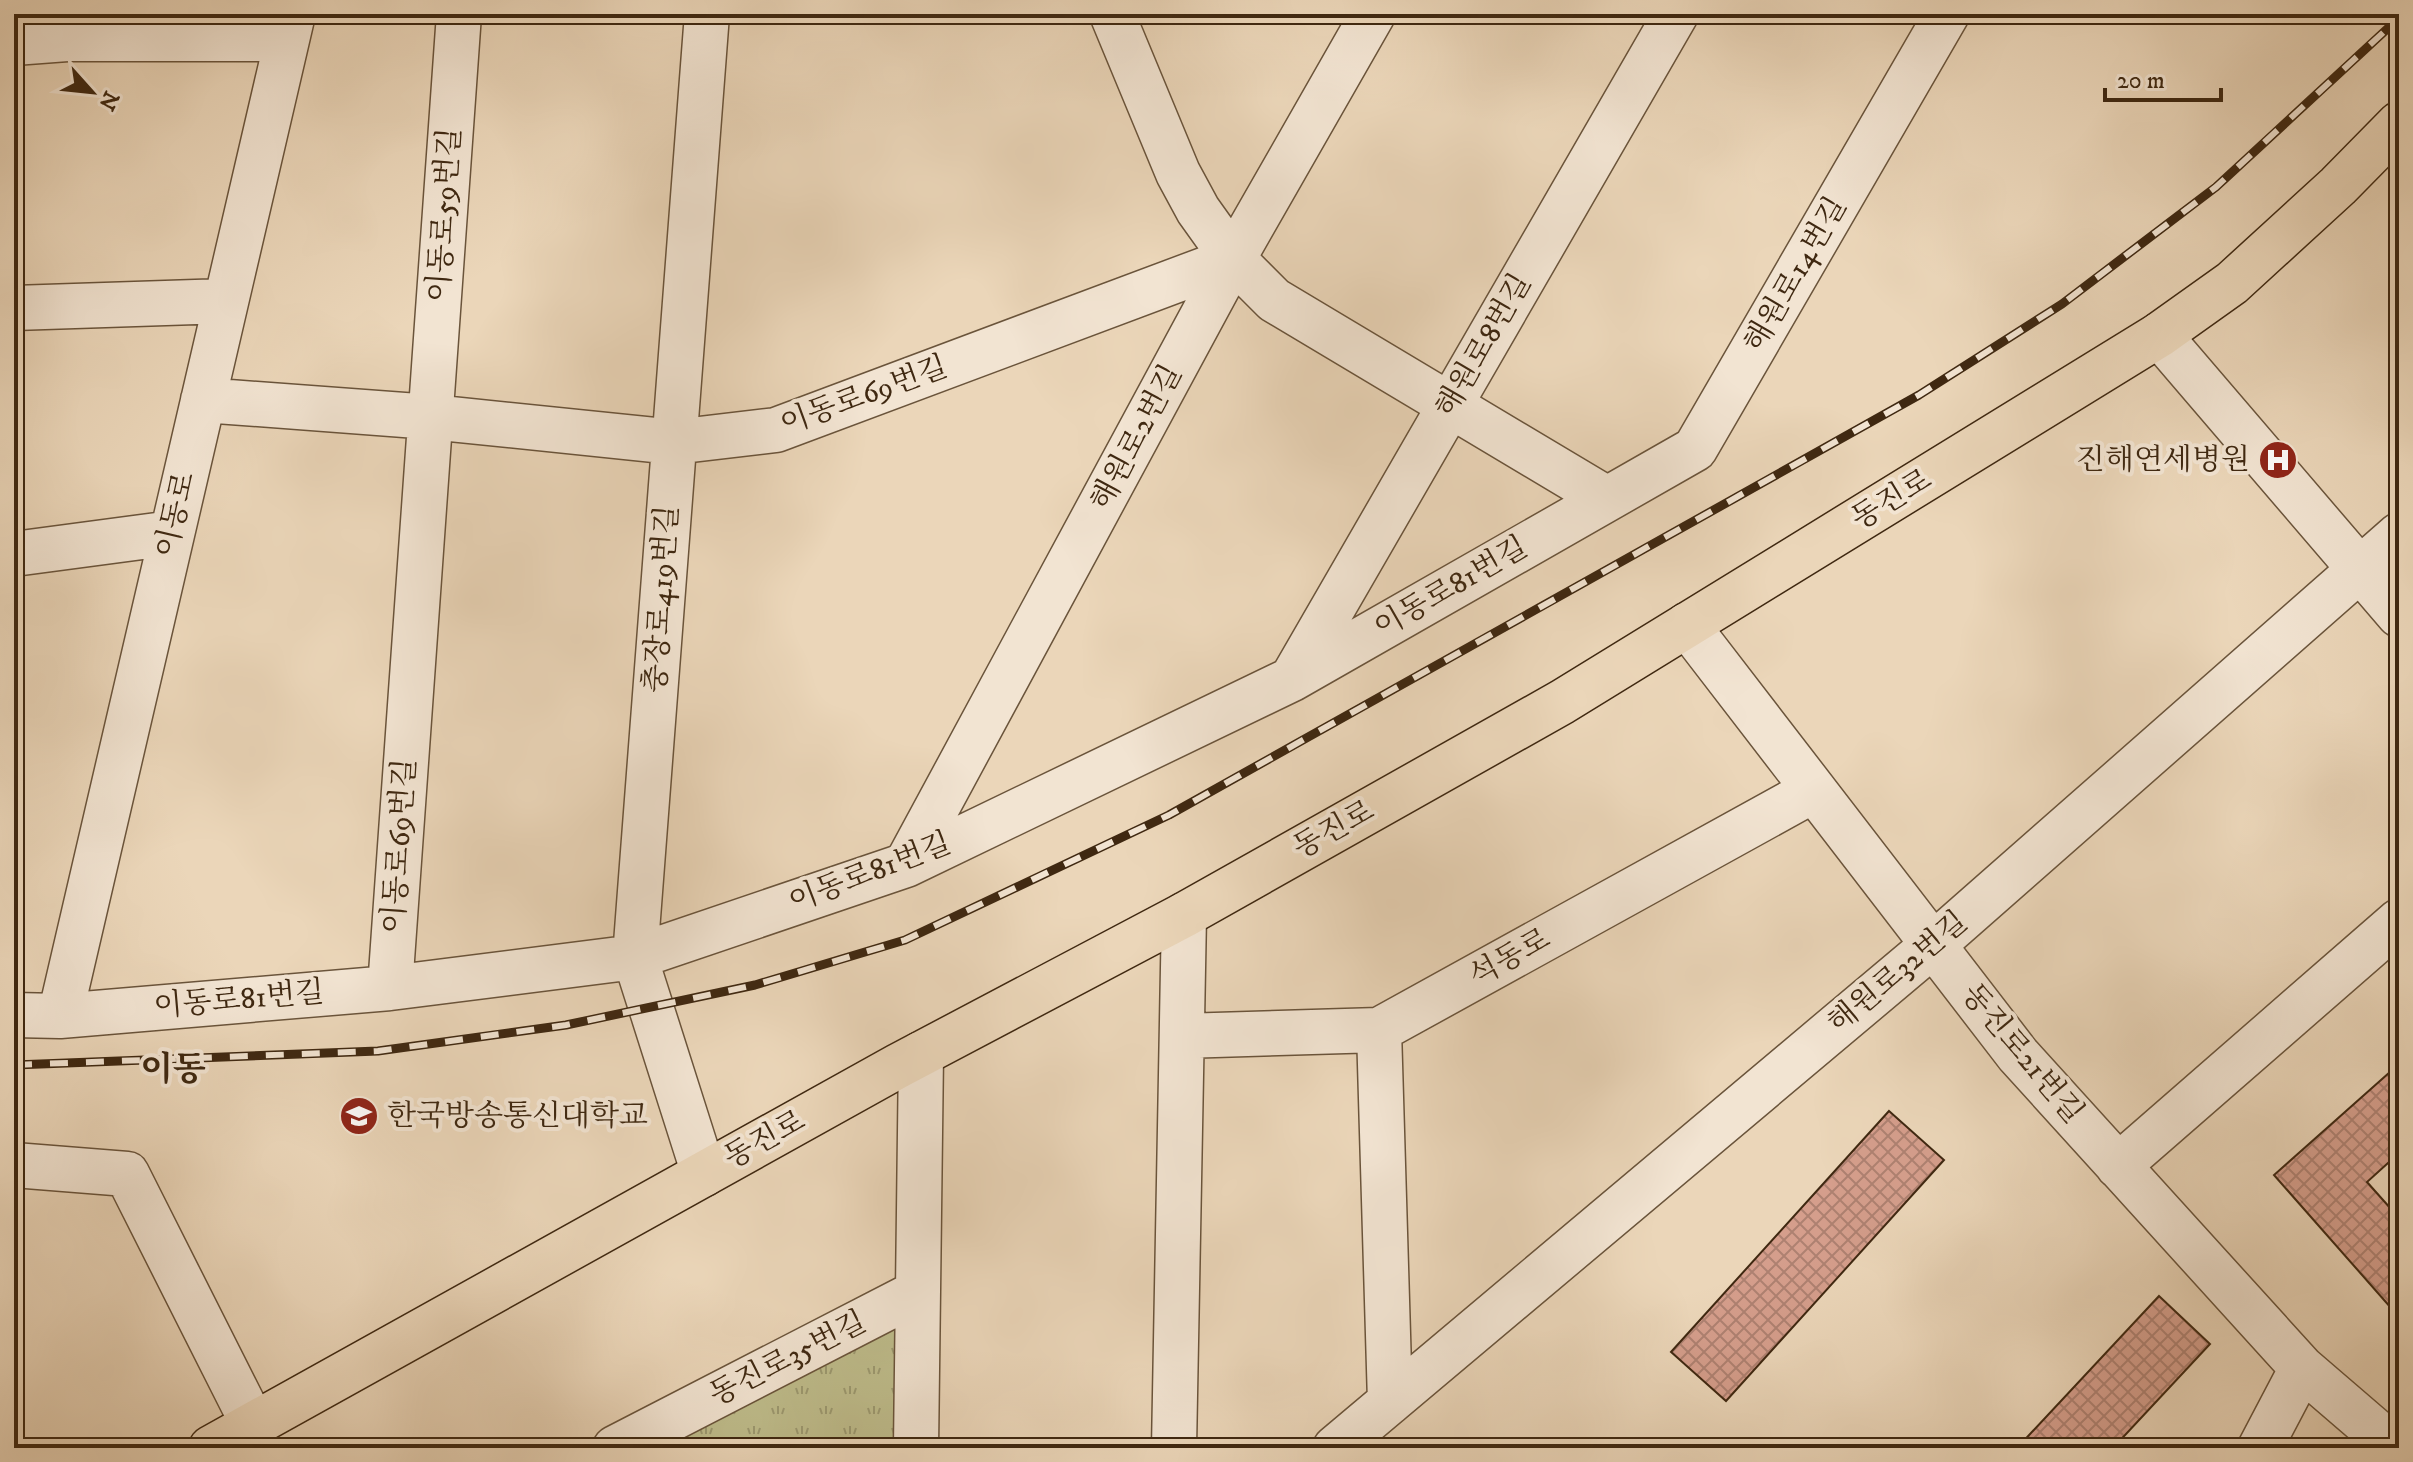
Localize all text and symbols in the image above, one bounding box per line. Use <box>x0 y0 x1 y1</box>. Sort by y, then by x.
north arrow <box>52 52 132 132</box>
scale bar <box>2105 52 2221 102</box>
text: 20 m <box>2117 66 2165 96</box>
text: N <box>92 86 125 115</box>
street label: 이동로59번길 <box>420 127 470 303</box>
street label: 해원로14번길 <box>1737 191 1855 359</box>
street label: 해원로8번길 <box>1428 268 1540 424</box>
street label: 이동로69번길 <box>775 349 953 443</box>
street label: 해원로2번길 <box>1083 359 1191 517</box>
hospital icon: 진해연세병원 <box>2257 439 2299 481</box>
place label: 진해연세병원 <box>2076 442 2250 479</box>
street label: 동진로 <box>1845 462 1939 538</box>
street label: 이동로 <box>148 468 204 562</box>
street label: 충장로419번길 <box>637 504 687 694</box>
street label: 이동로81번길 <box>1368 529 1534 647</box>
street label: 이동로69번길 <box>375 757 425 935</box>
street label: 동진로 <box>1287 793 1381 867</box>
street label: 이동로81번길 <box>784 825 956 921</box>
street label: 해원로32번길 <box>1821 904 1975 1042</box>
street label: 석동로 <box>1463 921 1557 995</box>
street label: 이동로81번길 <box>152 974 326 1026</box>
street label: 동진로21번길 <box>1953 977 2091 1131</box>
district label: 이동 <box>140 1049 206 1091</box>
school or university icon: 한국방송통신대학교 <box>338 1095 380 1137</box>
place label: 한국방송통신대학교 <box>387 1098 648 1135</box>
street label: 동진로 <box>718 1103 812 1177</box>
street label: 동진로35번길 <box>703 1304 873 1414</box>

